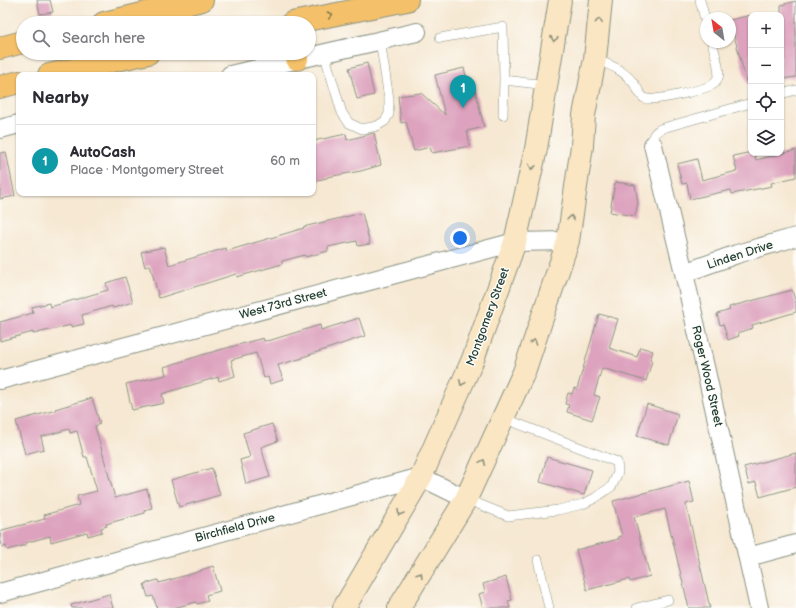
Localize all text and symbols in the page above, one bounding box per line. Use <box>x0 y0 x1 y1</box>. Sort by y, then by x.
one-way arrow <box>327 11 333 20</box>
north arrow <box>700 12 736 48</box>
map controls <box>748 12 784 156</box>
button: + <box>748 12 784 48</box>
search box <box>16 16 316 60</box>
one-way arrow <box>594 18 603 24</box>
icon: search <box>30 27 52 49</box>
text: Search here <box>62 29 145 48</box>
one-way arrow <box>550 35 559 42</box>
button: − <box>748 48 784 84</box>
pin: 1 <box>450 75 476 108</box>
button: locate <box>748 84 784 120</box>
text: Nearby <box>32 88 89 108</box>
button: layers <box>748 120 784 156</box>
text: AutoCash <box>70 143 136 162</box>
text: 1 <box>42 153 48 169</box>
text: 60 m <box>270 153 300 169</box>
text: Place · Montgomery Street <box>70 162 224 178</box>
one-way arrow <box>529 163 537 170</box>
one-way arrow <box>566 215 575 221</box>
your location <box>450 228 470 248</box>
street label: Linden Drive <box>705 237 775 273</box>
street label: Montgomery Street <box>463 265 513 368</box>
street label: West 73rd Street <box>238 285 329 323</box>
street label: Roger Wood Street <box>688 324 726 428</box>
one-way arrow <box>529 339 538 346</box>
one-way arrow <box>459 380 467 387</box>
one-way arrow <box>478 458 486 466</box>
one-way arrow <box>397 509 404 516</box>
street label: Birchfield Drive <box>193 510 277 546</box>
one-way arrow <box>415 572 423 579</box>

